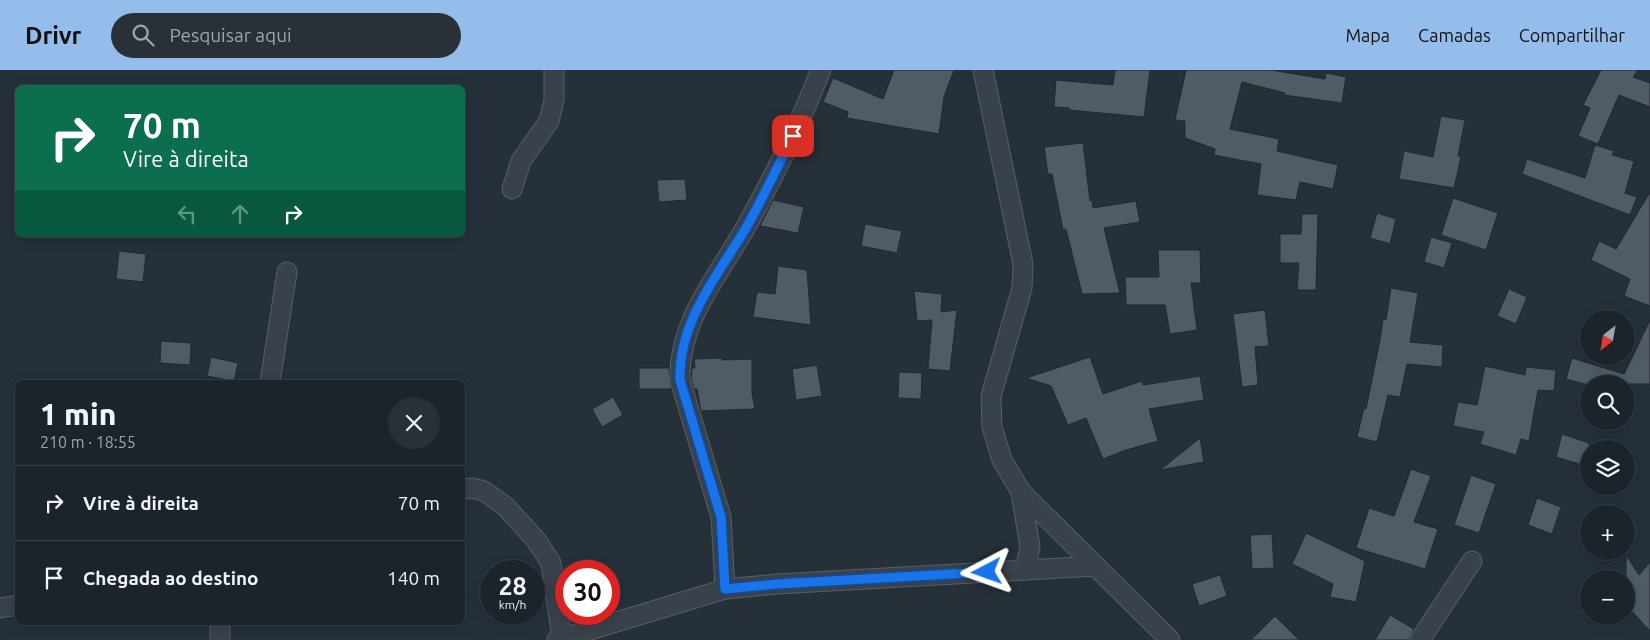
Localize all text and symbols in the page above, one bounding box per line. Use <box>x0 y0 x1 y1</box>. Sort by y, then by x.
search box <box>111 13 461 58</box>
icon: search <box>129 21 157 49</box>
text: Drivr <box>25 22 81 49</box>
text: Pesquisar aqui <box>169 24 292 46</box>
text: Mapa <box>1345 25 1390 45</box>
text: Camadas <box>1418 25 1491 45</box>
text: Compartilhar <box>1519 25 1625 45</box>
icon: right <box>40 105 105 170</box>
text: 70 m <box>123 105 201 145</box>
pin <box>772 115 814 157</box>
icon: arrive <box>779 122 807 150</box>
text: Vire à direita <box>123 146 249 171</box>
icon: left <box>173 200 201 228</box>
icon: ahead <box>226 200 254 228</box>
icon: right <box>279 200 307 228</box>
north arrow <box>1580 310 1635 365</box>
map controls <box>1580 310 1635 625</box>
button: search <box>1580 375 1635 430</box>
text: 1 min <box>40 397 116 431</box>
button: close <box>388 397 440 449</box>
text: 210 m · 18:55 <box>40 433 136 451</box>
button: layers <box>1580 440 1635 495</box>
icon: right <box>40 489 68 517</box>
text: Vire à direita <box>83 492 199 514</box>
text: 70 m <box>398 492 440 514</box>
button: + <box>1580 505 1635 560</box>
position arrow <box>960 545 1012 597</box>
speed limit sign: 30 <box>555 560 620 625</box>
icon: arrive <box>40 564 68 592</box>
text: Chegada ao destino <box>83 567 259 589</box>
text: 140 m <box>387 567 440 589</box>
button: − <box>1580 570 1635 625</box>
text: 28 <box>498 572 527 600</box>
text: km/h <box>499 598 526 611</box>

